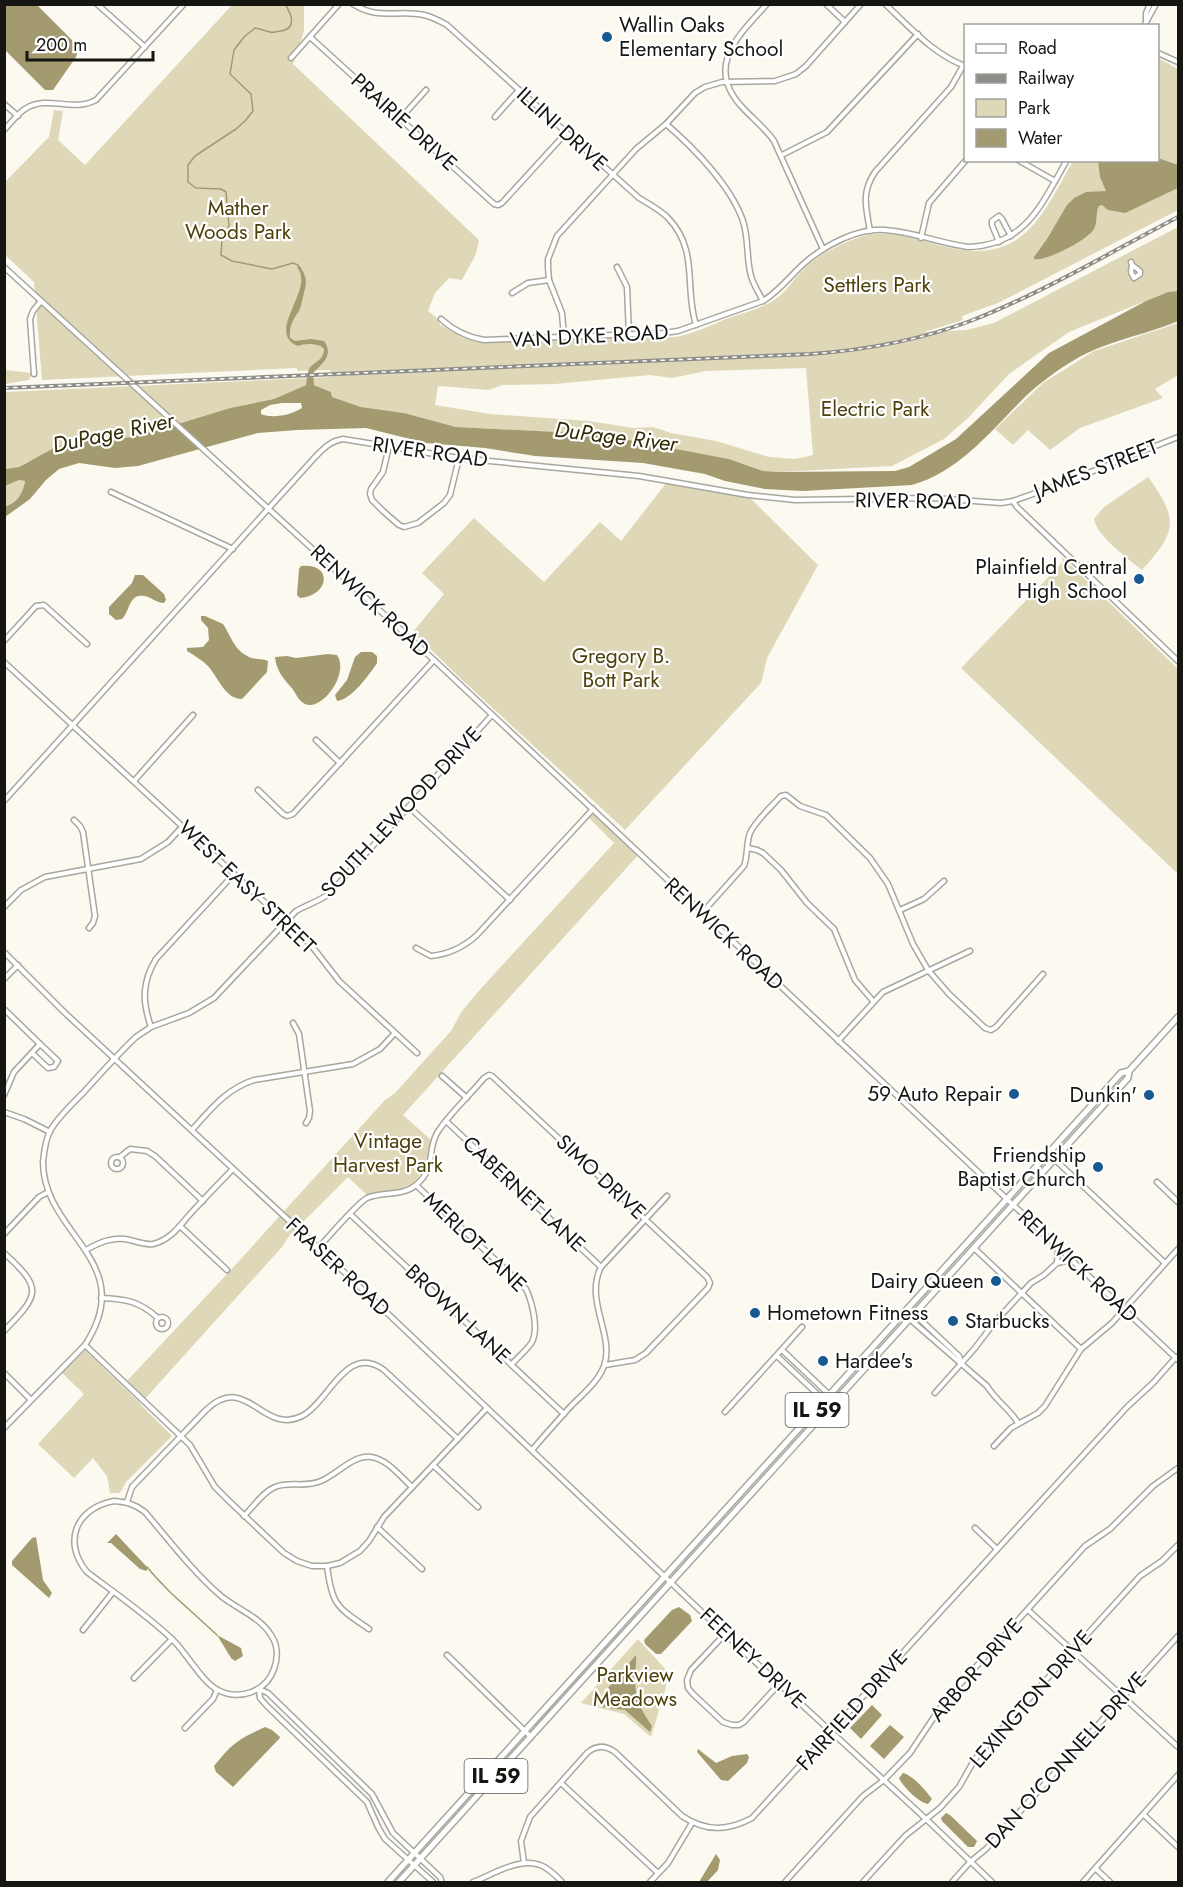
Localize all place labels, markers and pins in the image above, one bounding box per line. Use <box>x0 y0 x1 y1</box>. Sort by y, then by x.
place label: Wallin Oaks Elementary School <box>619 10 783 64</box>
marker: Wallin Oaks Elementary School <box>600 30 614 44</box>
place label: Plainfield Central High School <box>975 552 1127 606</box>
marker: Plainfield Central High School <box>1132 572 1146 586</box>
place label: 59 Auto Repair <box>867 1079 1003 1109</box>
place label: Dunkin' <box>1070 1080 1137 1110</box>
marker: 59 Auto Repair <box>1007 1087 1021 1101</box>
marker: Dunkin' <box>1142 1088 1156 1102</box>
place label: Friendship Baptist Church <box>958 1140 1086 1194</box>
marker: Friendship Baptist Church <box>1091 1160 1105 1174</box>
place label: Dairy Queen <box>871 1266 984 1296</box>
marker: Dairy Queen <box>989 1274 1003 1288</box>
place label: Hometown Fitness <box>767 1298 928 1328</box>
marker: Hometown Fitness <box>748 1306 762 1320</box>
place label: Starbucks <box>965 1306 1050 1336</box>
marker: Starbucks <box>946 1314 960 1328</box>
place label: Hardee's <box>835 1346 913 1376</box>
marker: Hardee's <box>816 1354 830 1368</box>

